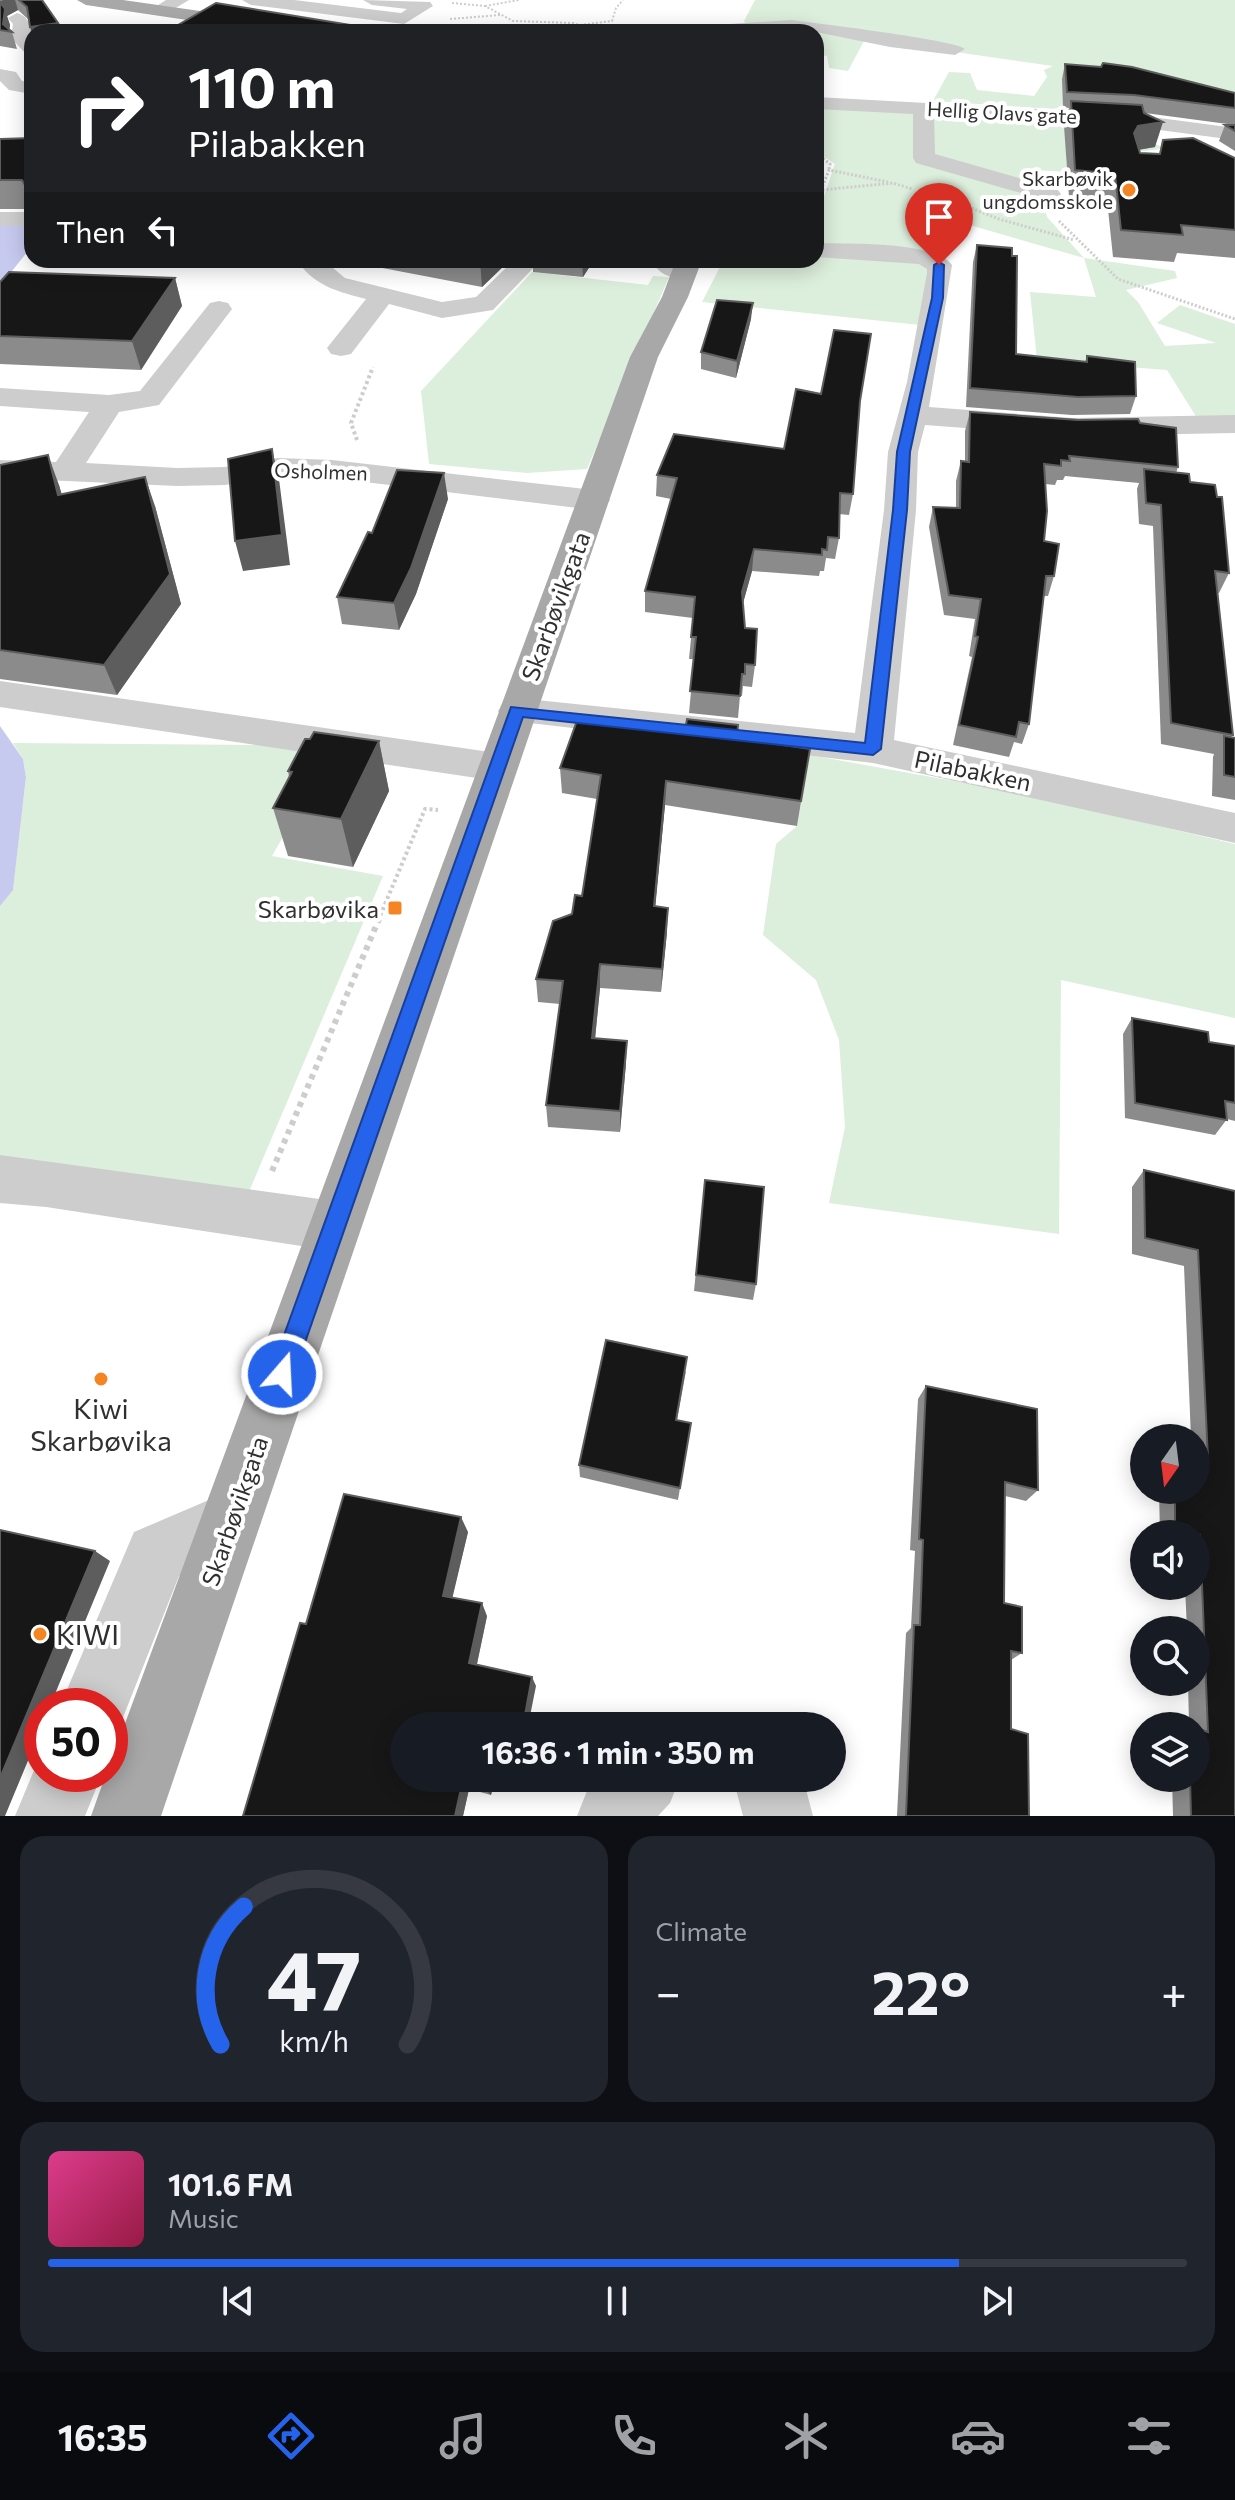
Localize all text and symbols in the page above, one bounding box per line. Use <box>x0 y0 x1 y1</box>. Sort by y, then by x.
text: 110 m <box>188 51 335 120</box>
icon: right <box>56 56 160 160</box>
street label: Hellig Olavs gate <box>926 96 1078 128</box>
text: Pilabakken <box>188 120 366 164</box>
place label: Skarbøvik ungdomsskole <box>983 166 1113 213</box>
marker: Skarbøvik ungdomsskole <box>1120 181 1138 199</box>
pin <box>905 183 973 265</box>
icon: arrive <box>917 195 961 239</box>
icon: left <box>141 208 185 252</box>
text: Then <box>56 212 125 249</box>
street label: Osholmen <box>274 457 368 485</box>
street label: Skarbøvikgata <box>515 527 595 685</box>
street label: Pilabakken <box>912 743 1034 797</box>
place label: Skarbøvika <box>258 894 379 923</box>
marker: Skarbøvika <box>386 899 404 917</box>
position arrow <box>240 1332 324 1416</box>
marker: Kiwi Skarbøvika <box>92 1370 110 1388</box>
place label: Kiwi Skarbøvika <box>30 1391 172 1457</box>
north arrow <box>1130 1424 1210 1504</box>
map controls <box>1130 1424 1210 1792</box>
street label: Skarbøvikgata <box>195 1432 273 1590</box>
button: sound <box>1130 1520 1210 1600</box>
button: search <box>1130 1616 1210 1696</box>
place label: KIWI <box>56 1617 119 1651</box>
marker: KIWI <box>31 1625 49 1643</box>
speed limit sign: 50 <box>24 1688 128 1792</box>
button: layers <box>1130 1712 1210 1792</box>
text: 16:36 · 1 min · 350 m <box>482 1733 754 1770</box>
text: Climate <box>656 1915 747 1946</box>
text: 47 <box>266 1926 361 2028</box>
text: 22° <box>871 1954 970 2027</box>
text: − <box>656 1964 681 2018</box>
text: + <box>1161 1964 1187 2018</box>
text: km/h <box>279 2023 349 2058</box>
text: 101.6 FM <box>168 2165 293 2202</box>
text: Music <box>168 2202 239 2233</box>
icon: previous <box>216 2279 260 2323</box>
icon: pause <box>595 2279 639 2323</box>
icon: next <box>975 2279 1019 2323</box>
icon: directions <box>263 2408 319 2464</box>
icon: music <box>435 2408 491 2464</box>
icon: phone <box>606 2408 662 2464</box>
icon: climate <box>778 2408 834 2464</box>
icon: car <box>950 2408 1006 2464</box>
icon: filters <box>1121 2408 1177 2464</box>
text: 16:35 <box>58 2414 148 2458</box>

